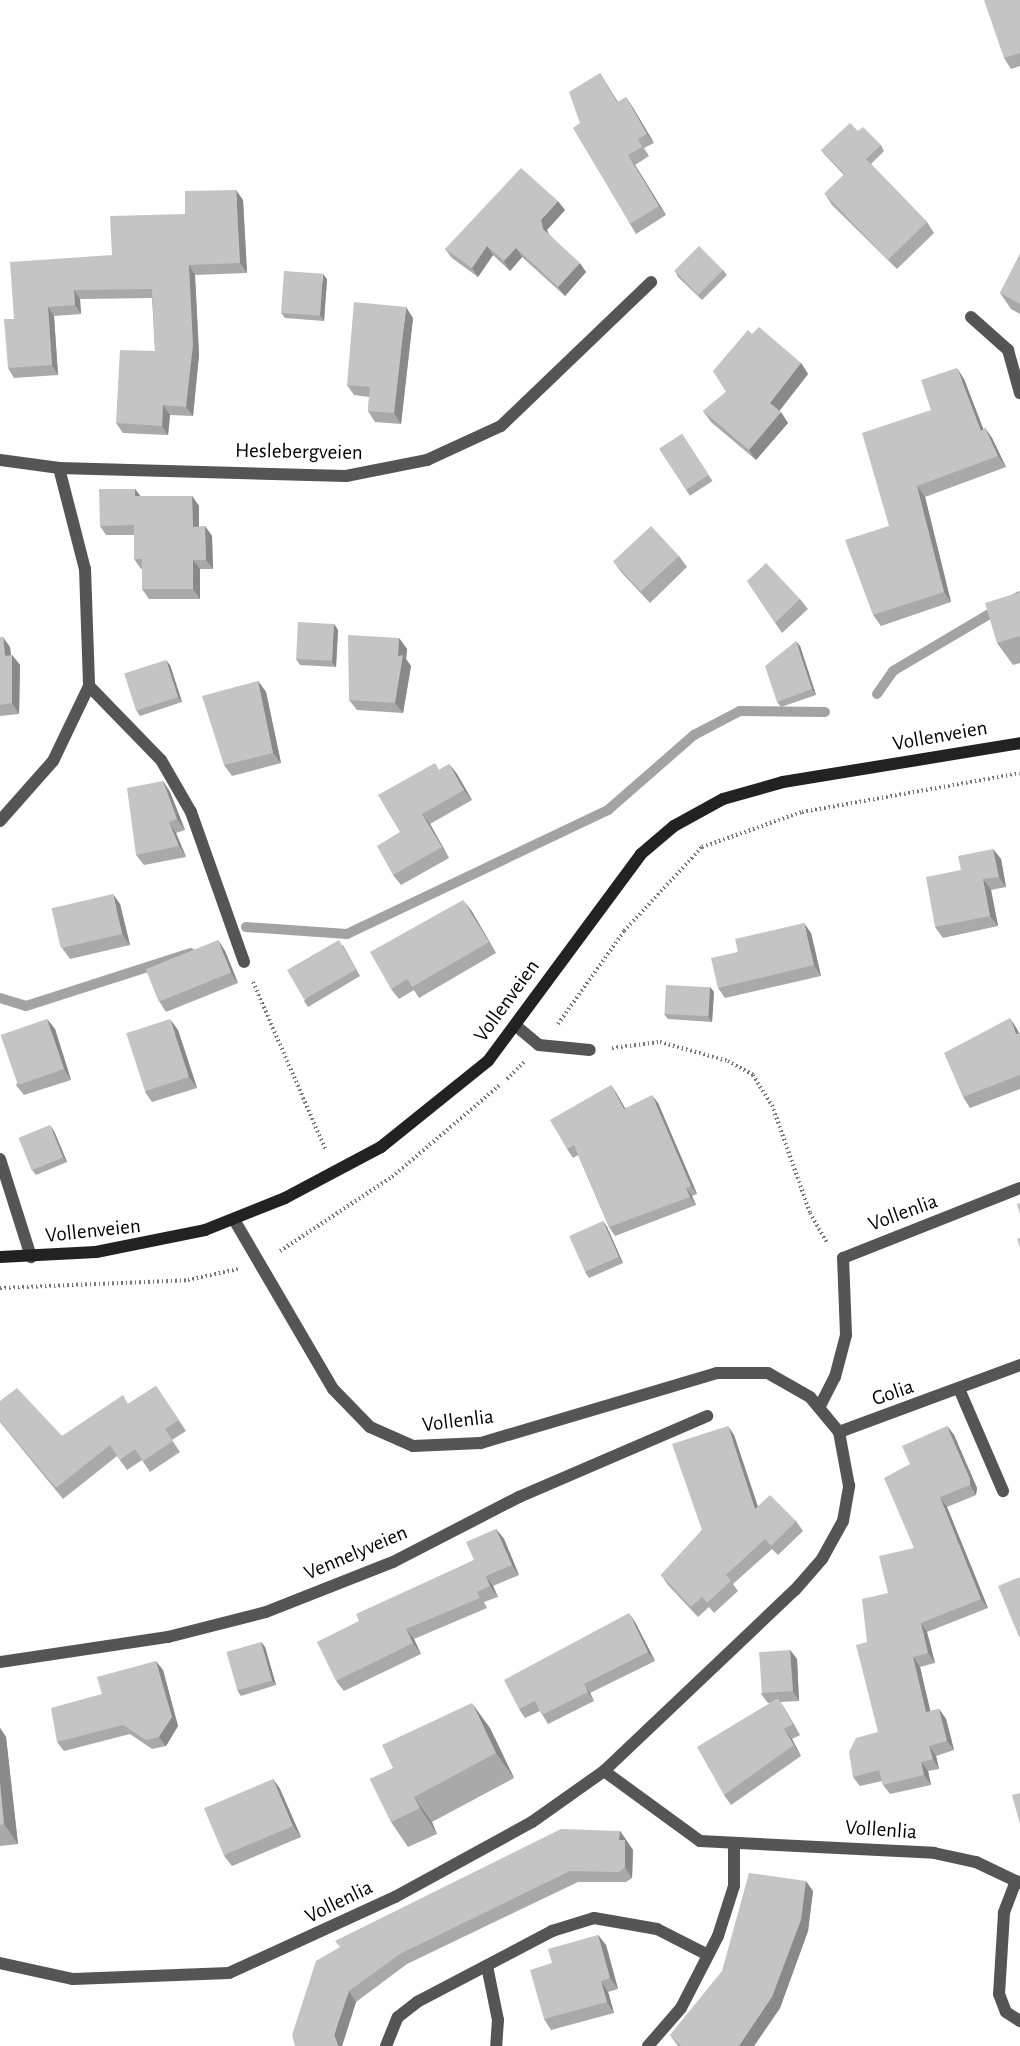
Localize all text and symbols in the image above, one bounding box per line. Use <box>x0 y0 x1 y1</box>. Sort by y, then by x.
street label: Heslebergveien <box>235 438 363 466</box>
street label: Vollenveien <box>891 715 989 757</box>
street label: Vollenveien <box>469 955 545 1047</box>
street label: Vollenlia <box>865 1189 941 1237</box>
street label: Vollenveien <box>44 1213 142 1249</box>
street label: Golia <box>869 1374 917 1412</box>
street label: Vollenlia <box>421 1404 495 1438</box>
street label: Vennelyveien <box>301 1520 411 1586</box>
street label: Vollenlia <box>844 1815 918 1845</box>
street label: Vollenlia <box>301 1875 377 1929</box>

